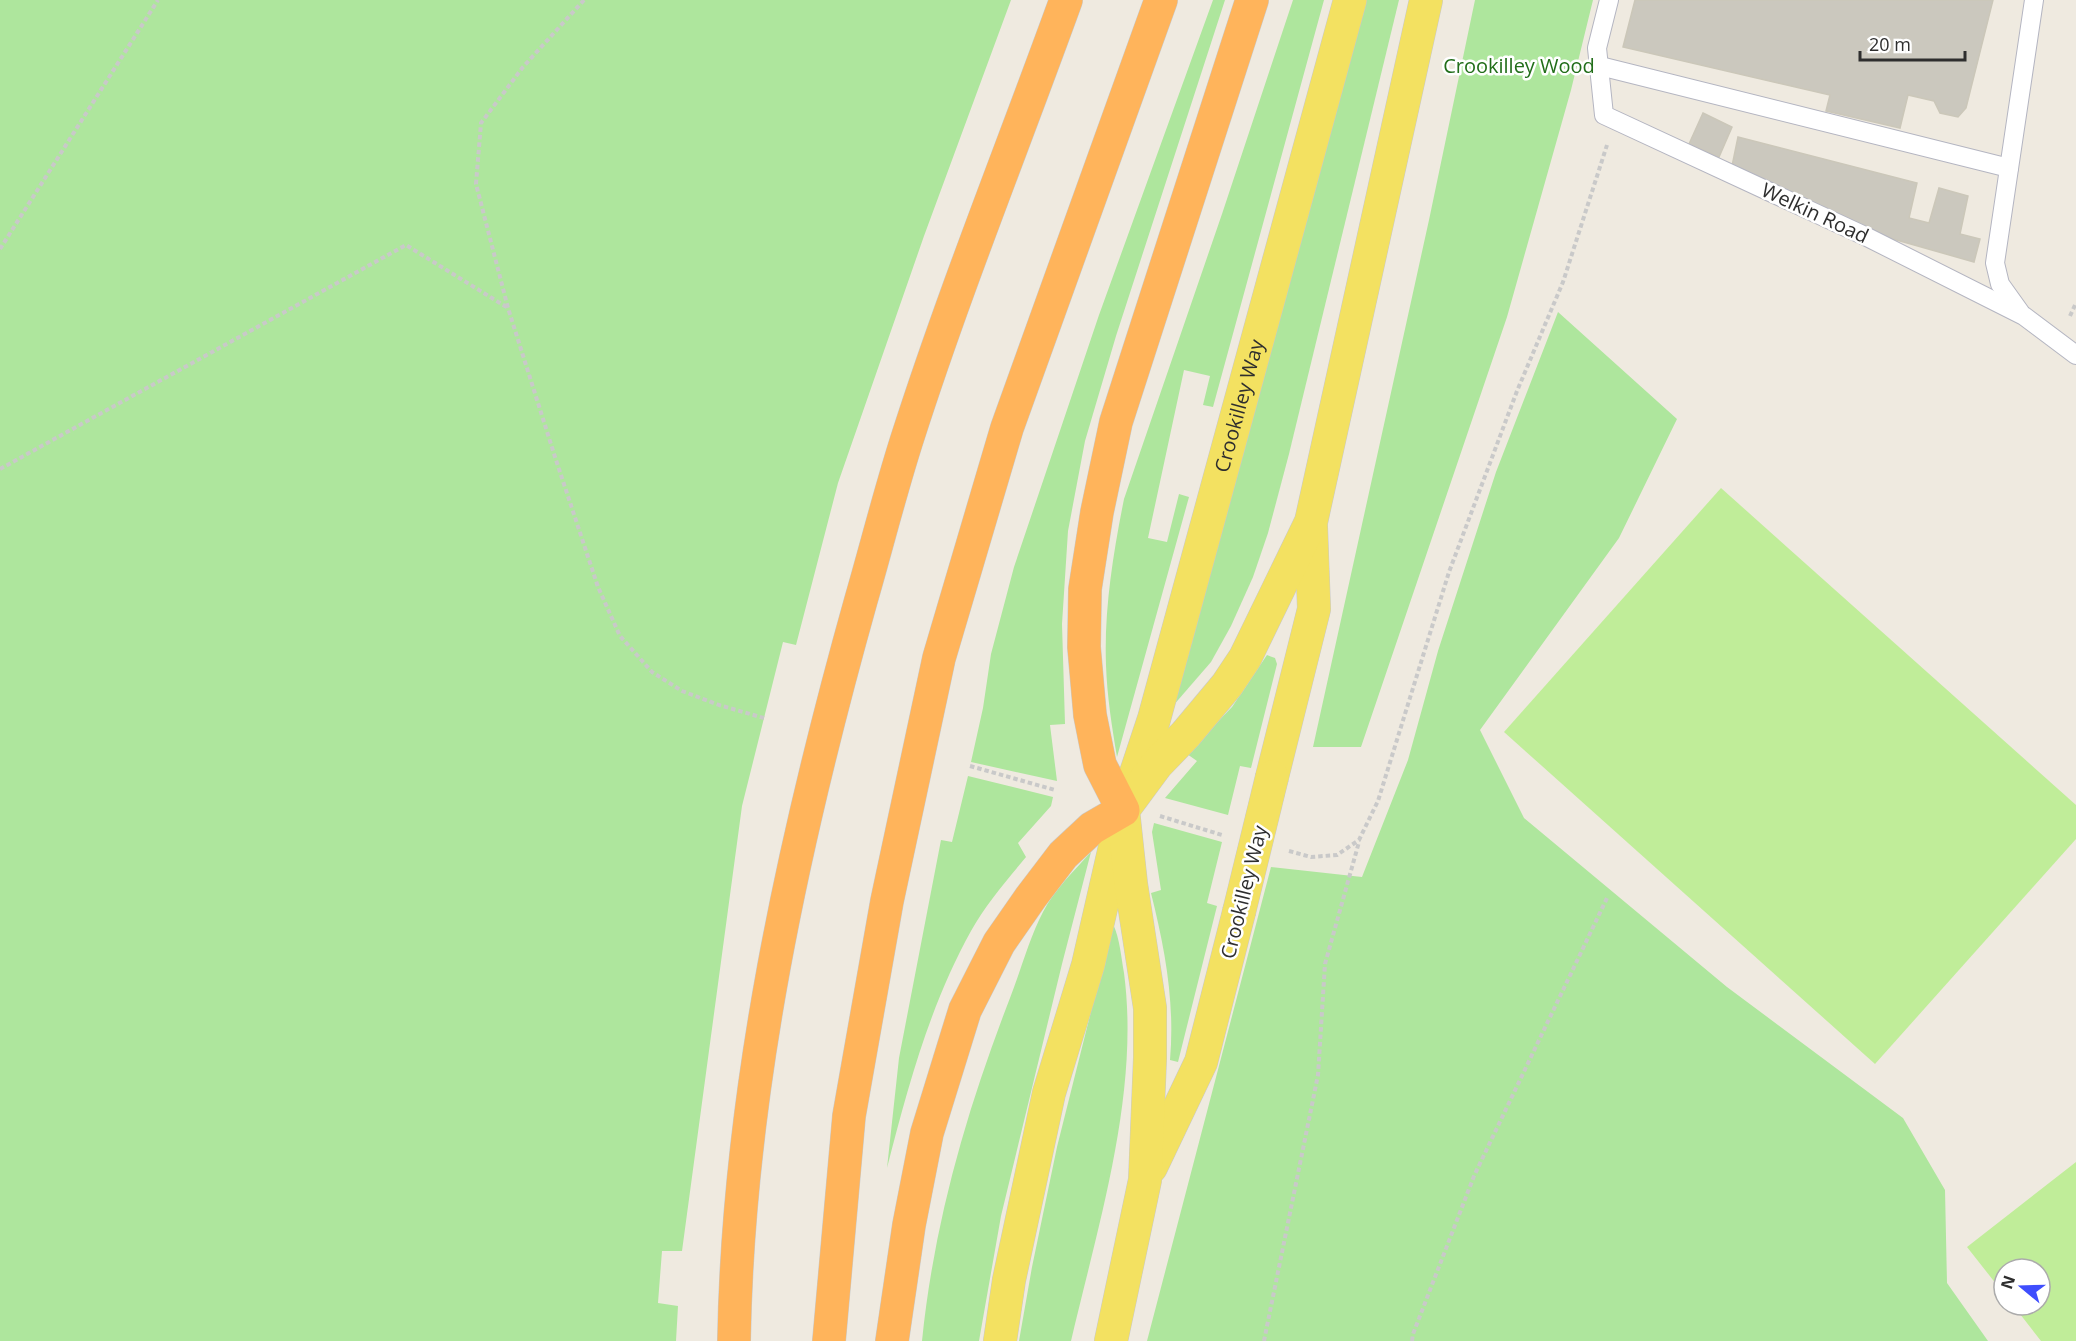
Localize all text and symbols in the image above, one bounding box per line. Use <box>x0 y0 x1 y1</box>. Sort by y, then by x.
scale bar <box>1860 24 1965 62</box>
text: 20 m <box>1869 32 1911 56</box>
park label: Crookilley Wood <box>1443 52 1595 79</box>
street label: Welkin Road <box>1757 176 1873 249</box>
street label: Crookilley Way <box>1208 335 1270 475</box>
street label: Crookilley Way <box>1214 821 1273 961</box>
north arrow <box>1992 1257 2052 1317</box>
text: N <box>1995 1272 2020 1292</box>

